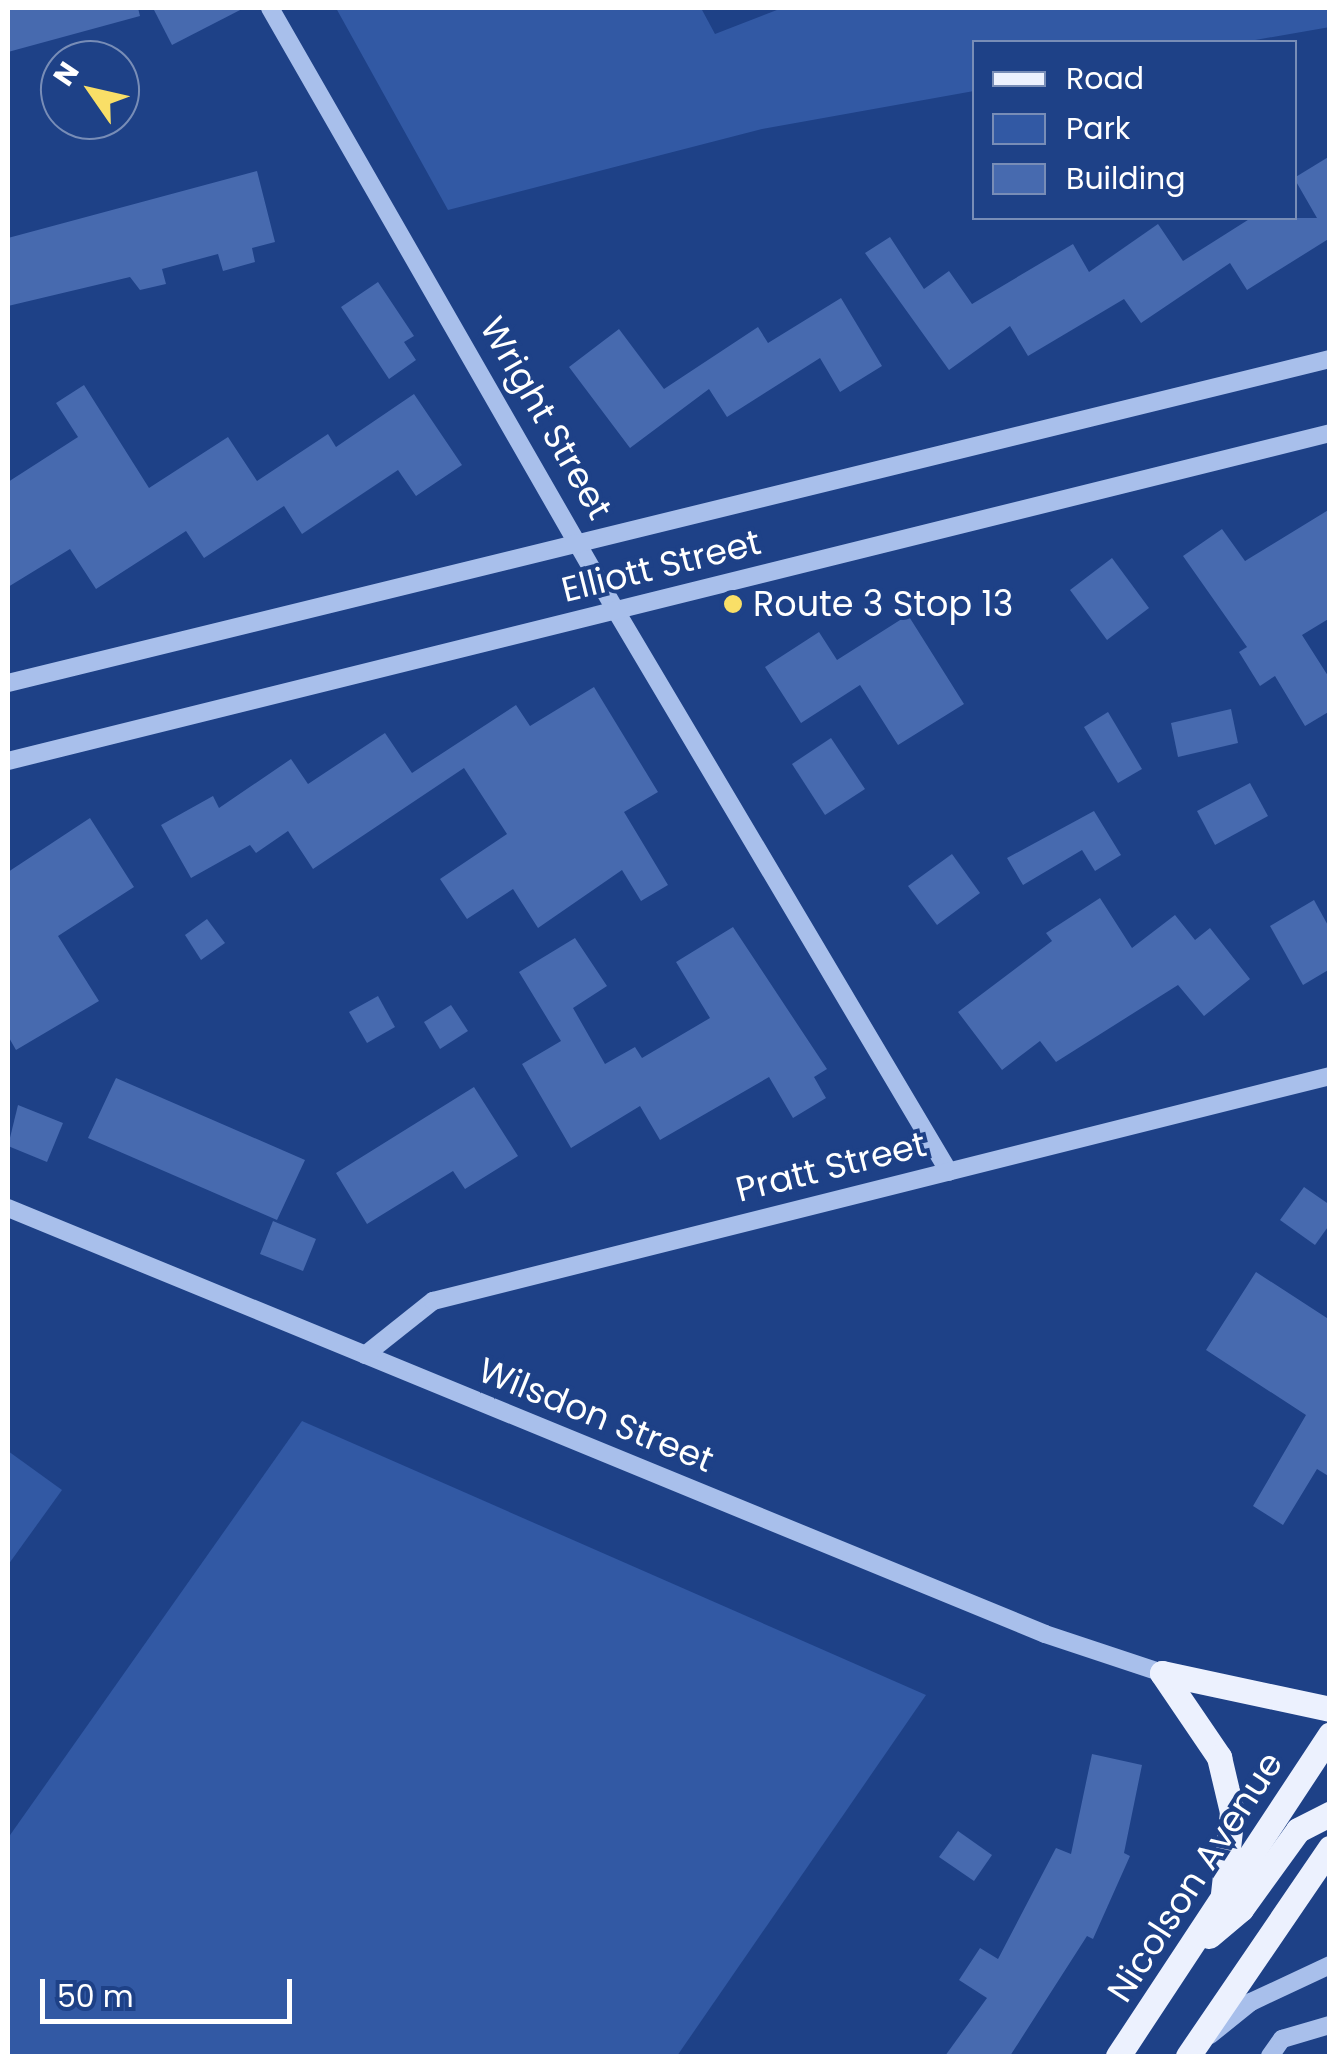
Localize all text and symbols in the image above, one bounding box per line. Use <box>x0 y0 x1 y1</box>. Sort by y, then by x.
north arrow <box>40 40 140 140</box>
legend <box>972 40 1297 220</box>
text: N <box>44 54 88 94</box>
text: Road <box>1066 57 1144 100</box>
text: Park <box>1066 107 1130 150</box>
text: Building <box>1066 157 1186 200</box>
street label: Wright Street <box>471 309 621 527</box>
street label: Elliott Street <box>557 521 765 611</box>
place label: Route 3 Stop 13 <box>753 583 1013 625</box>
marker: Route 3 Stop 13 <box>722 593 744 615</box>
street label: Pratt Street <box>732 1123 930 1211</box>
street label: Wilsdon Street <box>472 1349 720 1481</box>
street label: Nicolson Avenue <box>1099 1744 1291 2010</box>
scale bar <box>45 1959 298 2021</box>
text: 50 m <box>57 1975 134 2018</box>

